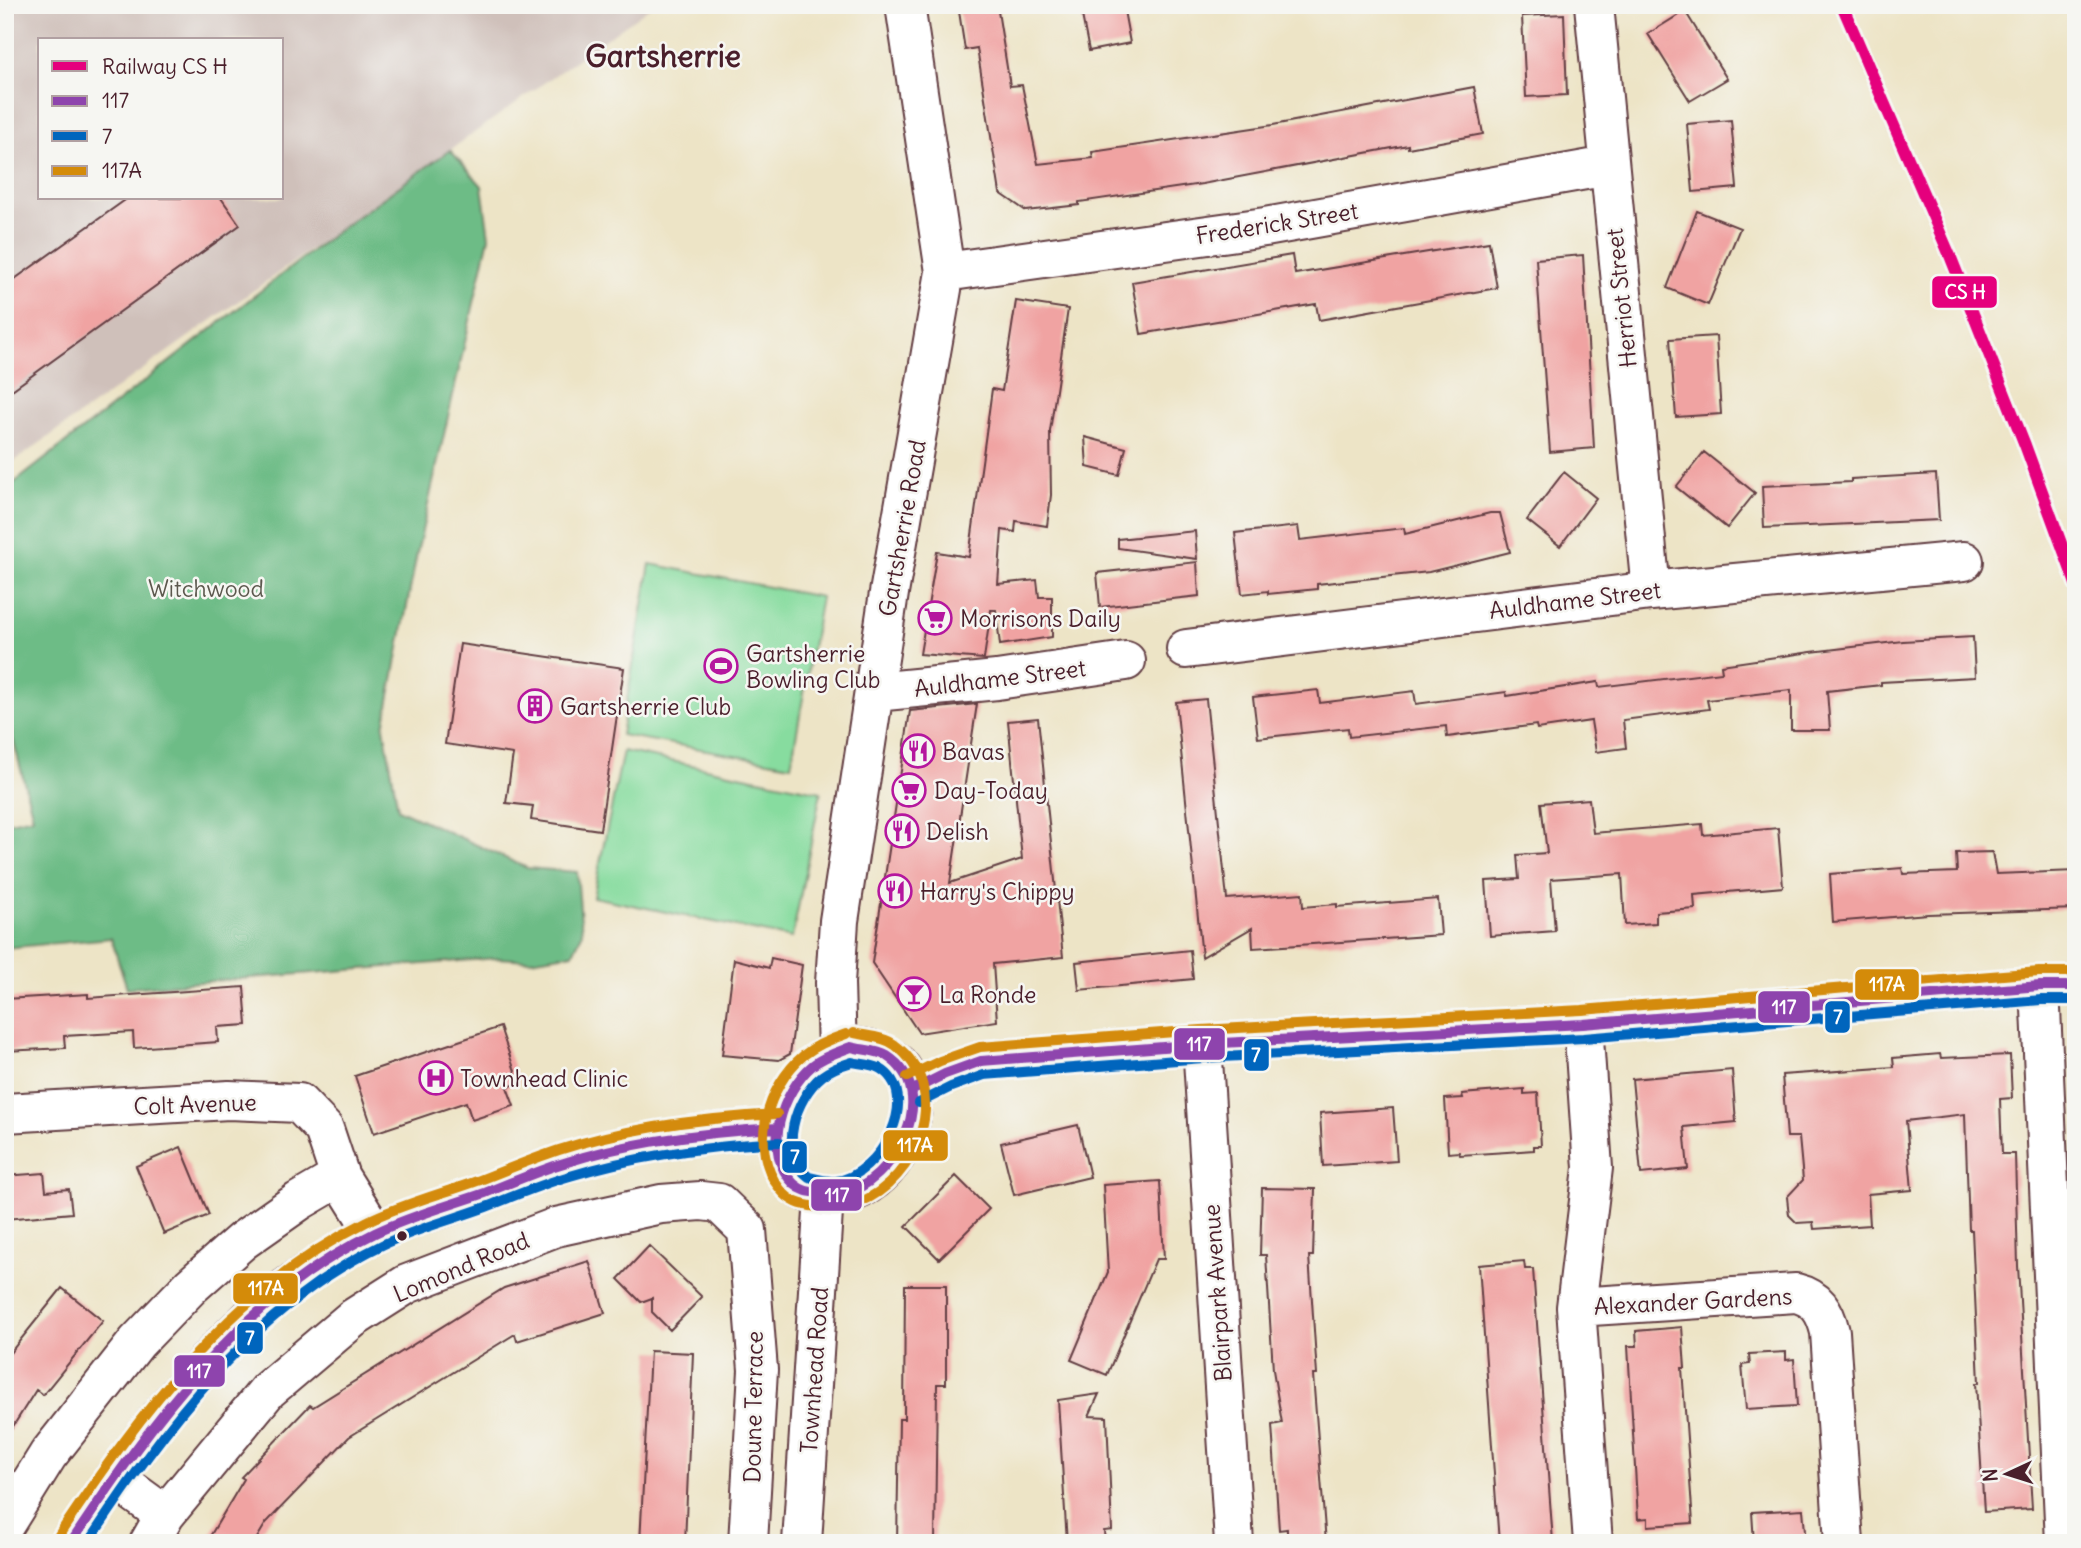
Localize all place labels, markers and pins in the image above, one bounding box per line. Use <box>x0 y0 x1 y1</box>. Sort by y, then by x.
supermarket icon: Morrisons Daily <box>916 599 954 637</box>
place label: Morrisons Daily <box>960 604 1121 633</box>
place label: Gartsherrie Bowling Club <box>746 639 880 694</box>
sports icon: Gartsherrie Bowling Club <box>702 647 740 685</box>
building icon: Gartsherrie Club <box>516 687 554 725</box>
place label: Gartsherrie Club <box>560 692 731 721</box>
restaurant icon: Bavas <box>899 732 937 770</box>
place label: Bavas <box>942 737 1005 766</box>
supermarket icon: Day-Today <box>890 771 928 809</box>
place label: Day-Today <box>934 776 1048 805</box>
restaurant icon: Delish <box>883 812 921 850</box>
place label: Delish <box>926 817 989 846</box>
restaurant icon: Harry's Chippy <box>876 872 914 910</box>
place label: Harry's Chippy <box>920 877 1075 906</box>
bar icon: La Ronde <box>895 975 933 1013</box>
place label: La Ronde <box>939 980 1036 1009</box>
hospital icon: Townhead Clinic <box>417 1059 455 1097</box>
place label: Townhead Clinic <box>460 1064 628 1093</box>
unlabelled marker <box>395 1229 409 1243</box>

